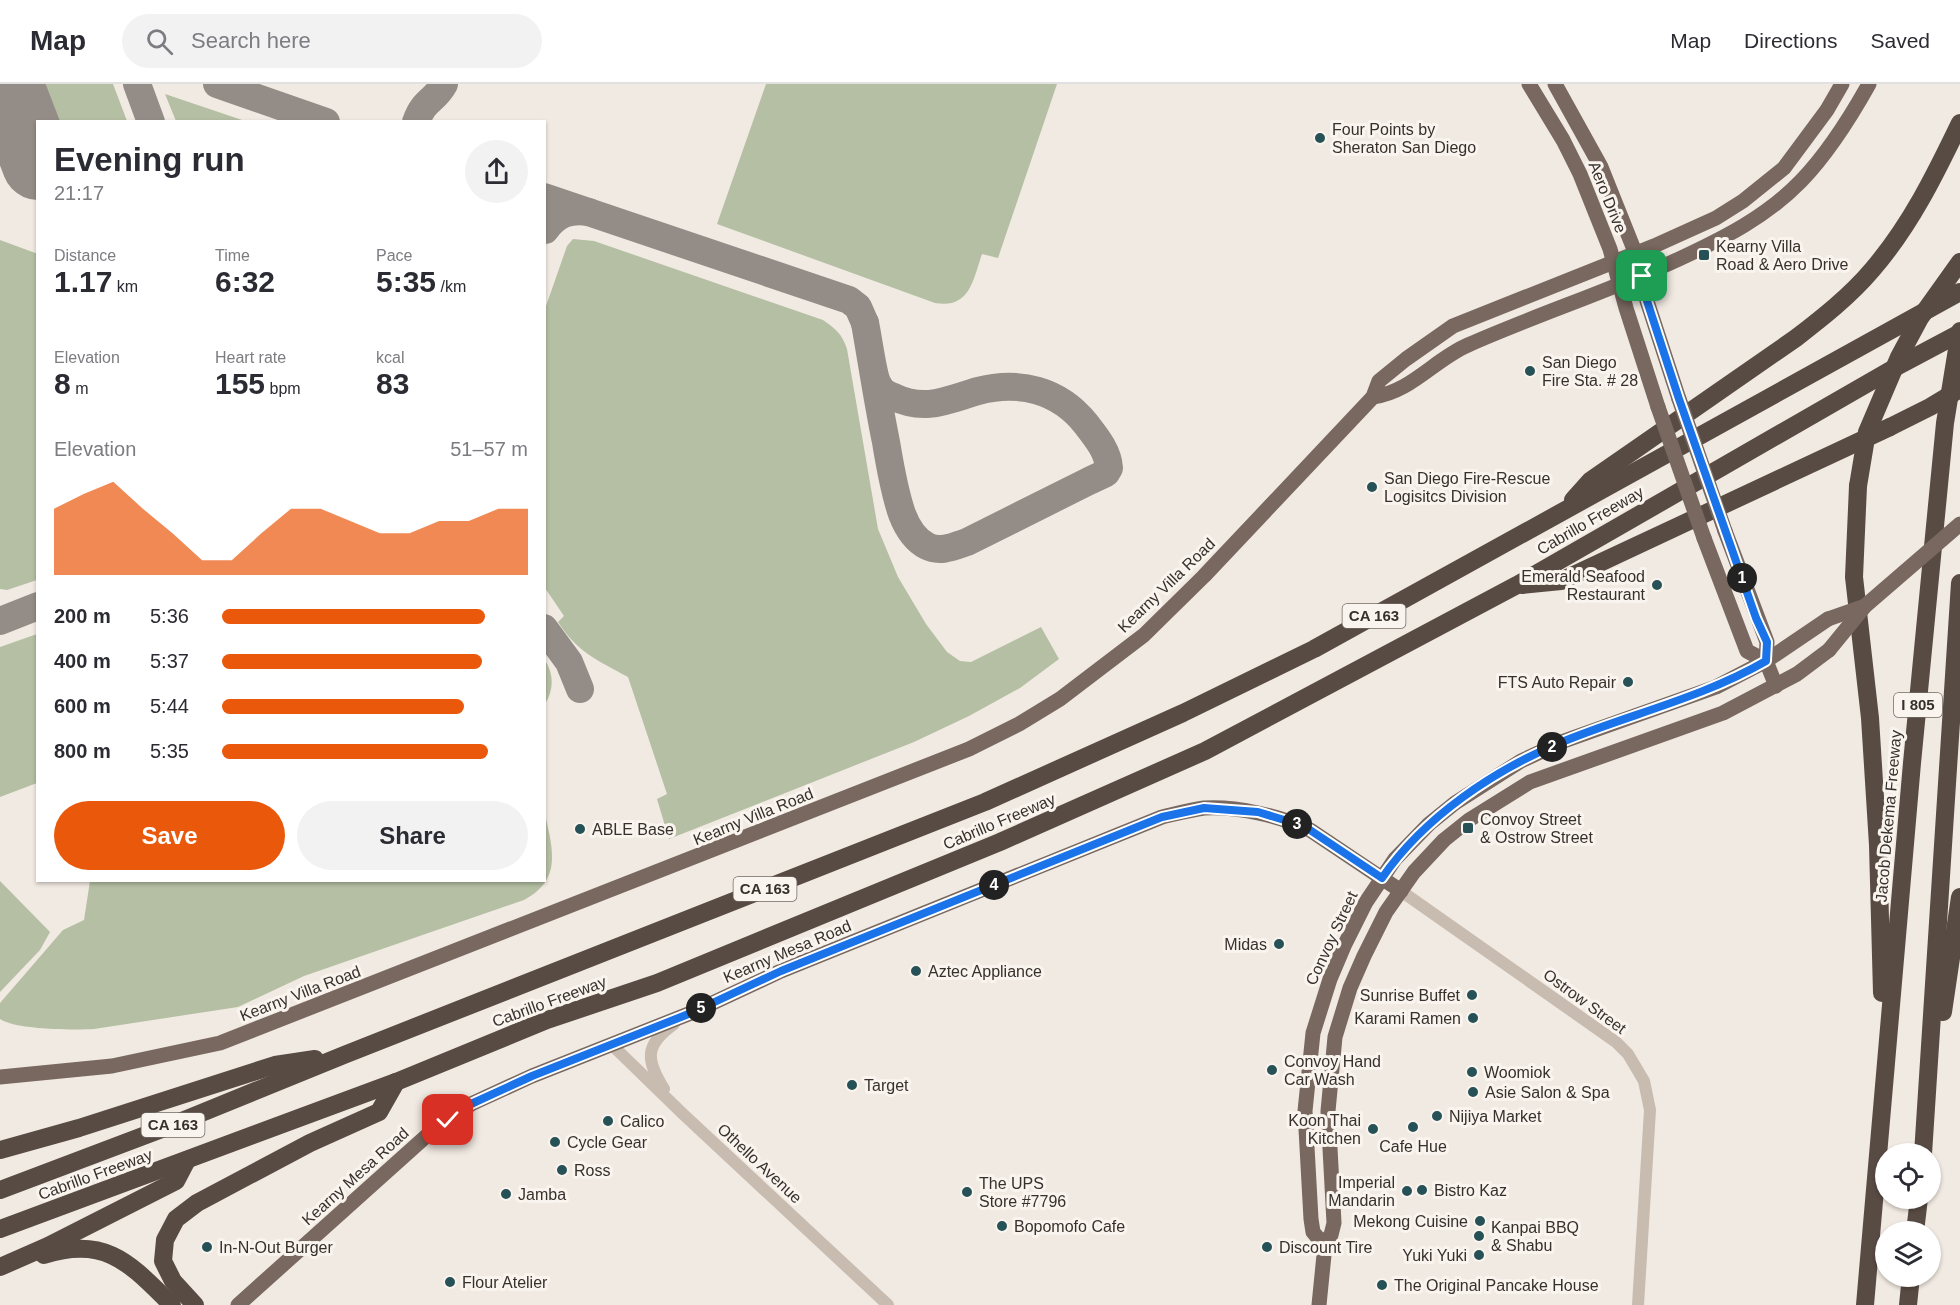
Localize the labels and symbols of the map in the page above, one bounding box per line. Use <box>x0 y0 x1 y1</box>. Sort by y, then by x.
place label: Four Points by Sheraton San Diego <box>1332 121 1476 156</box>
marker: Four Points by Sheraton San Diego <box>1313 131 1327 145</box>
street label: Aero Drive <box>1585 159 1630 236</box>
place label: Kearny Villa Road & Aero Drive <box>1716 238 1849 273</box>
marker: Kearny Villa Road & Aero Drive <box>1697 248 1711 262</box>
pin <box>1616 250 1667 301</box>
place label: San Diego Fire Sta. # 28 <box>1542 354 1638 389</box>
marker: San Diego Fire Sta. # 28 <box>1523 364 1537 378</box>
place label: San Diego Fire-Rescue Logisitcs Division <box>1384 470 1550 505</box>
marker: San Diego Fire-Rescue Logisitcs Division <box>1365 480 1379 494</box>
street label: Cabrillo Freeway <box>1534 483 1646 558</box>
street label: Kearny Villa Road <box>1114 535 1218 636</box>
pin: 1 <box>1727 563 1757 593</box>
place label: Emerald Seafood Restaurant <box>1521 568 1646 603</box>
marker: Emerald Seafood Restaurant <box>1650 578 1664 592</box>
road number: CA 163 <box>1342 604 1406 628</box>
place label: FTS Auto Repair <box>1498 674 1617 691</box>
marker: FTS Auto Repair <box>1621 675 1635 689</box>
road number: I 805 <box>1894 693 1942 717</box>
street label: Jacob Dekema Freeway <box>1873 729 1904 903</box>
pin: 2 <box>1537 732 1567 762</box>
street label: Kearny Villa Road <box>691 785 816 848</box>
street label: Cabrillo Freeway <box>941 790 1058 853</box>
pin: 3 <box>1282 809 1312 839</box>
place label: Convoy Street & Ostrow Street <box>1480 811 1593 846</box>
place label: ABLE Base <box>592 821 674 838</box>
marker: Convoy Street & Ostrow Street <box>1461 821 1475 835</box>
marker: ABLE Base <box>573 822 587 836</box>
pin: 4 <box>979 870 1009 900</box>
road number: CA 163 <box>734 877 796 901</box>
street label: Convoy Street <box>1302 888 1361 988</box>
street label: Kearny Mesa Road <box>721 917 854 986</box>
place label: Midas <box>1224 936 1267 953</box>
marker: Midas <box>1272 937 1286 951</box>
street label: Kearny Villa Road <box>237 963 363 1024</box>
place label: Aztec Appliance <box>928 963 1042 980</box>
marker: Aztec Appliance <box>909 964 923 978</box>
street label: Ostrow Street <box>1540 966 1630 1037</box>
street label: Cabrillo Freeway <box>490 973 608 1030</box>
place label: Sunrise Buffet <box>1360 987 1461 1004</box>
marker: Sunrise Buffet <box>1465 988 1479 1002</box>
pin: 5 <box>686 993 716 1023</box>
place label: Karami Ramen <box>1354 1010 1461 1027</box>
marker: Karami Ramen <box>1466 1011 1480 1025</box>
place label: Convoy Hand Car Wash <box>1284 1053 1381 1088</box>
marker: Convoy Hand Car Wash <box>1265 1063 1279 1077</box>
place label: Woomiok <box>1484 1064 1551 1081</box>
marker: Woomiok <box>1465 1065 1479 1079</box>
place label: Target <box>864 1077 909 1094</box>
marker: Target <box>845 1078 859 1092</box>
place label: Asie Salon & Spa <box>1485 1084 1610 1101</box>
marker: Asie Salon & Spa <box>1466 1085 1480 1099</box>
pin <box>422 1094 473 1145</box>
place label: Nijiya Market <box>1449 1108 1542 1125</box>
marker: Nijiya Market <box>1430 1109 1444 1123</box>
place label: Koon Thai Kitchen <box>1288 1112 1361 1147</box>
road number: CA 163 <box>142 1113 204 1137</box>
place label: Calico <box>620 1113 665 1130</box>
marker: Calico <box>601 1114 615 1128</box>
street label: Othello Avenue <box>714 1120 805 1207</box>
marker: Cafe Hue <box>1406 1120 1420 1134</box>
marker: Koon Thai Kitchen <box>1366 1122 1380 1136</box>
street label: Kearny Mesa Road <box>299 1124 412 1229</box>
place label: Cycle Gear <box>567 1134 648 1151</box>
marker: Cycle Gear <box>548 1135 562 1149</box>
place label: Cafe Hue <box>1379 1138 1447 1155</box>
street label: Cabrillo Freeway <box>36 1146 154 1203</box>
place label: Ross <box>574 1162 610 1179</box>
marker: Ross <box>555 1163 569 1177</box>
place label: Imperial Mandarin <box>1328 1174 1395 1209</box>
place label: The UPS Store #7796 <box>979 1175 1066 1210</box>
place label: Bistro Kaz <box>1434 1182 1507 1199</box>
marker: Bistro Kaz <box>1415 1183 1429 1197</box>
marker: Imperial Mandarin <box>1400 1184 1414 1198</box>
marker: The UPS Store #7796 <box>960 1185 974 1199</box>
place label: Jamba <box>518 1186 566 1203</box>
marker: Jamba <box>499 1187 513 1201</box>
place label: Mekong Cuisine <box>1353 1213 1468 1230</box>
marker: Mekong Cuisine <box>1473 1214 1487 1228</box>
place label: Bopomofo Cafe <box>1014 1218 1125 1235</box>
marker: Bopomofo Cafe <box>995 1219 1009 1233</box>
place label: Kanpai BBQ & Shabu <box>1491 1219 1579 1254</box>
marker: Kanpai BBQ & Shabu <box>1472 1229 1486 1243</box>
place label: In-N-Out Burger <box>219 1239 333 1256</box>
place label: Discount Tire <box>1279 1239 1372 1256</box>
marker: In-N-Out Burger <box>200 1240 214 1254</box>
marker: Discount Tire <box>1260 1240 1274 1254</box>
place label: Yuki Yuki <box>1402 1247 1467 1264</box>
marker: Yuki Yuki <box>1472 1248 1486 1262</box>
place label: Flour Atelier <box>462 1274 548 1291</box>
marker: Flour Atelier <box>443 1275 457 1289</box>
place label: The Original Pancake House <box>1394 1277 1599 1294</box>
marker: The Original Pancake House <box>1375 1278 1389 1292</box>

